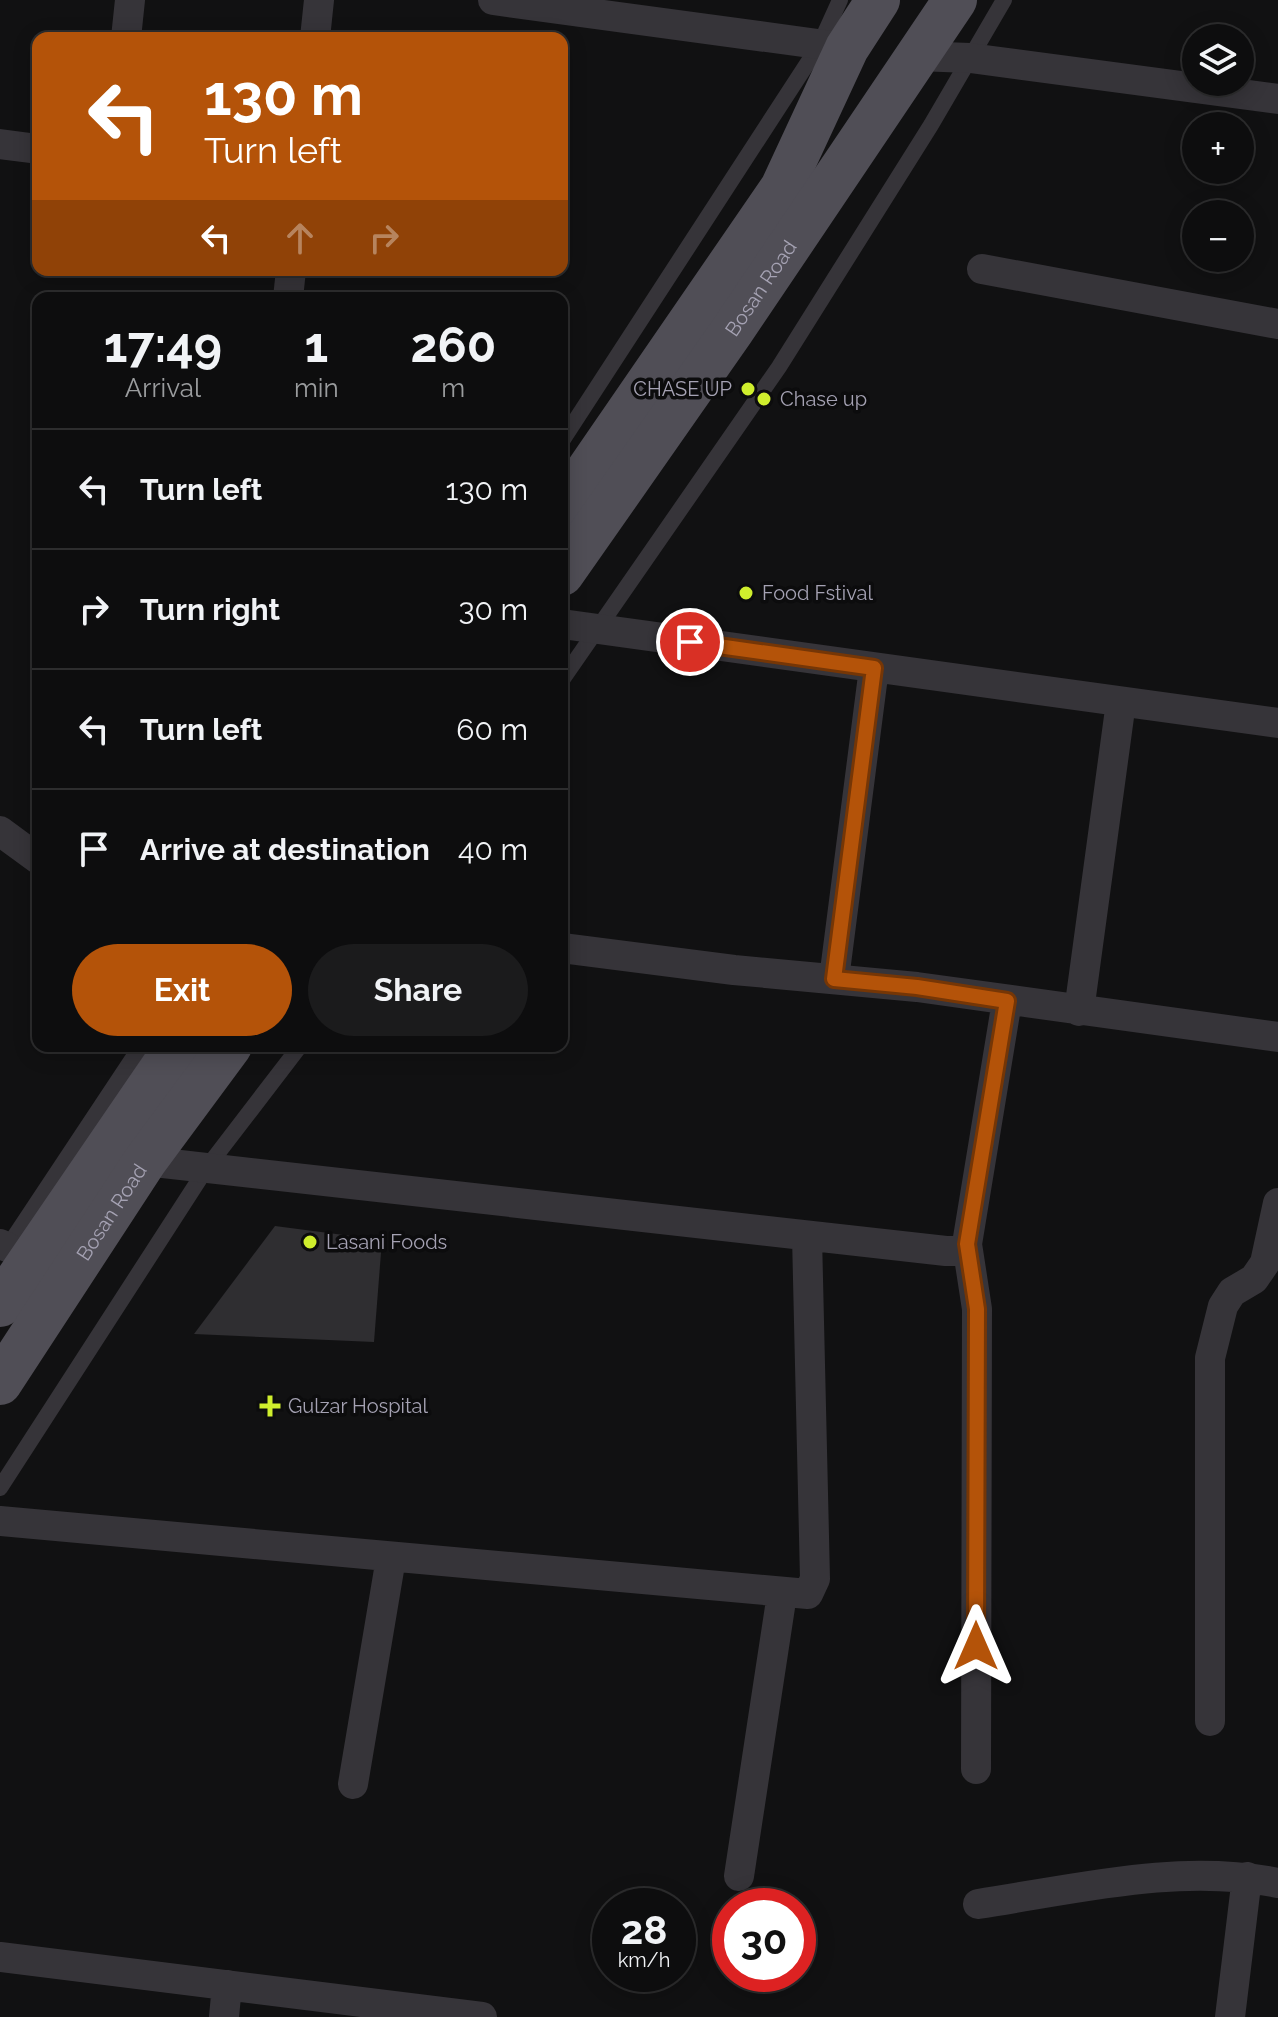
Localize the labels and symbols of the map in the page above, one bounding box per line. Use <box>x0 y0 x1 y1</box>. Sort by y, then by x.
street label: Bosan Road <box>720 236 802 341</box>
place label: CHASE UP <box>633 377 732 401</box>
marker: CHASE UP <box>739 380 757 398</box>
place label: Chase up <box>780 387 867 411</box>
marker: Chase up <box>755 390 773 408</box>
place label: Food Fstival <box>762 581 873 605</box>
marker: Food Fstival <box>737 584 755 602</box>
pin <box>656 608 724 676</box>
street label: Bosan Road <box>71 1159 152 1265</box>
place label: Lasani Foods <box>326 1230 447 1254</box>
marker: Lasani Foods <box>301 1233 319 1251</box>
place label: Gulzar Hospital <box>288 1394 428 1418</box>
marker: Gulzar Hospital <box>259 1395 281 1417</box>
position arrow <box>934 1604 1018 1688</box>
speed limit sign: 30 <box>712 1888 816 1992</box>

